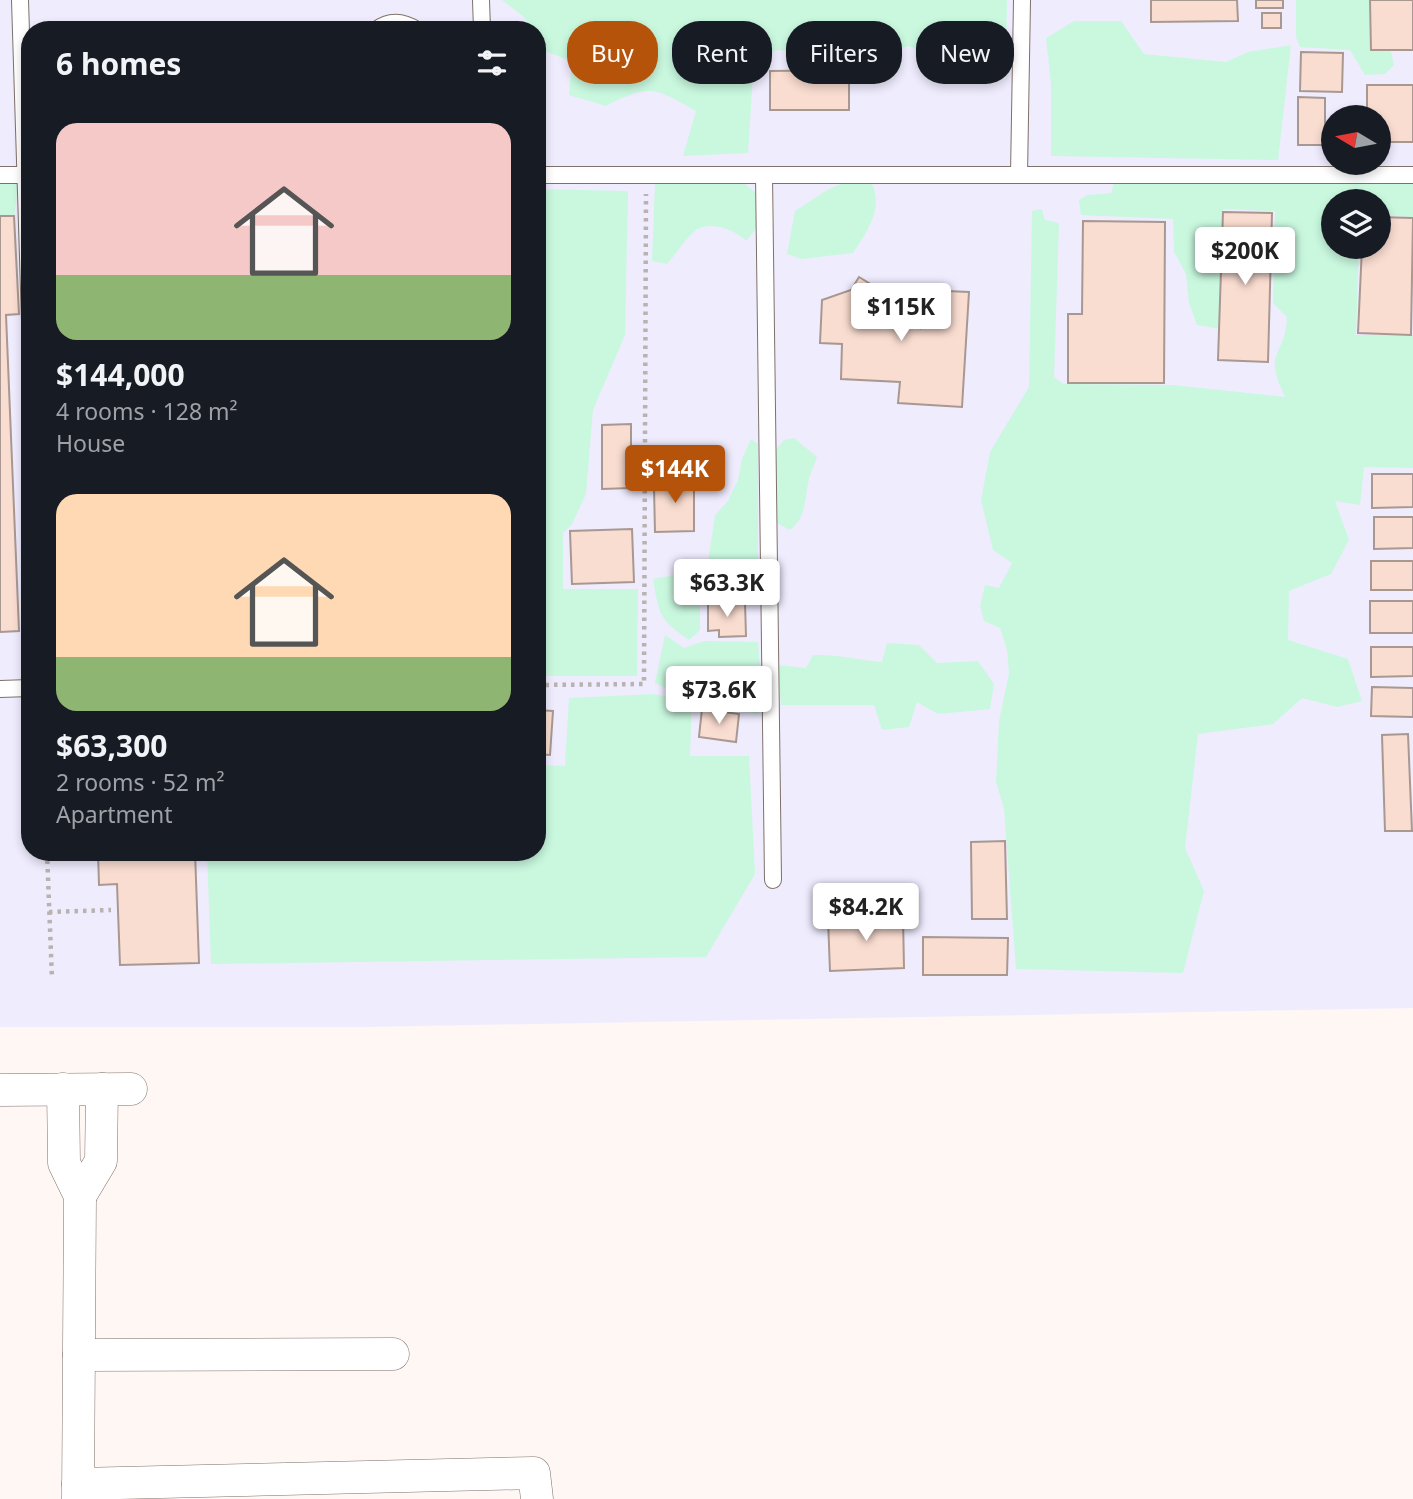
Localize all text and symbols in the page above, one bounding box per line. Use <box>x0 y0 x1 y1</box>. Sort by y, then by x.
chip: Buy <box>567 21 658 84</box>
chip: Rent <box>672 21 772 84</box>
chip: Filters <box>786 21 902 84</box>
chip: New <box>916 21 1014 84</box>
text: 6 homes <box>56 43 181 84</box>
icon: filters <box>473 44 511 82</box>
north arrow <box>1321 105 1391 175</box>
map controls <box>1321 105 1391 259</box>
icon: home <box>221 168 347 294</box>
button: layers <box>1321 189 1391 259</box>
pin: $200K <box>1196 228 1294 287</box>
text: $200K <box>1211 234 1279 266</box>
pin: $115K <box>852 284 950 343</box>
text: $115K <box>867 290 935 322</box>
text: $144,000 <box>56 354 185 395</box>
text: 4 rooms · 128 m² <box>56 395 238 427</box>
text: House <box>56 427 125 459</box>
pin: $144K <box>626 446 724 505</box>
text: $144K <box>641 452 709 484</box>
icon: home <box>221 539 347 665</box>
pin: $63.3K <box>670 560 784 619</box>
text: $63.3K <box>690 566 764 598</box>
pin: $73.6K <box>662 666 776 726</box>
text: $73.6K <box>682 673 756 705</box>
text: $63,300 <box>56 725 168 766</box>
text: 2 rooms · 52 m² <box>56 766 225 798</box>
text: Apartment <box>56 798 173 830</box>
pin: $84.2K <box>809 884 923 943</box>
text: $84.2K <box>829 890 903 922</box>

